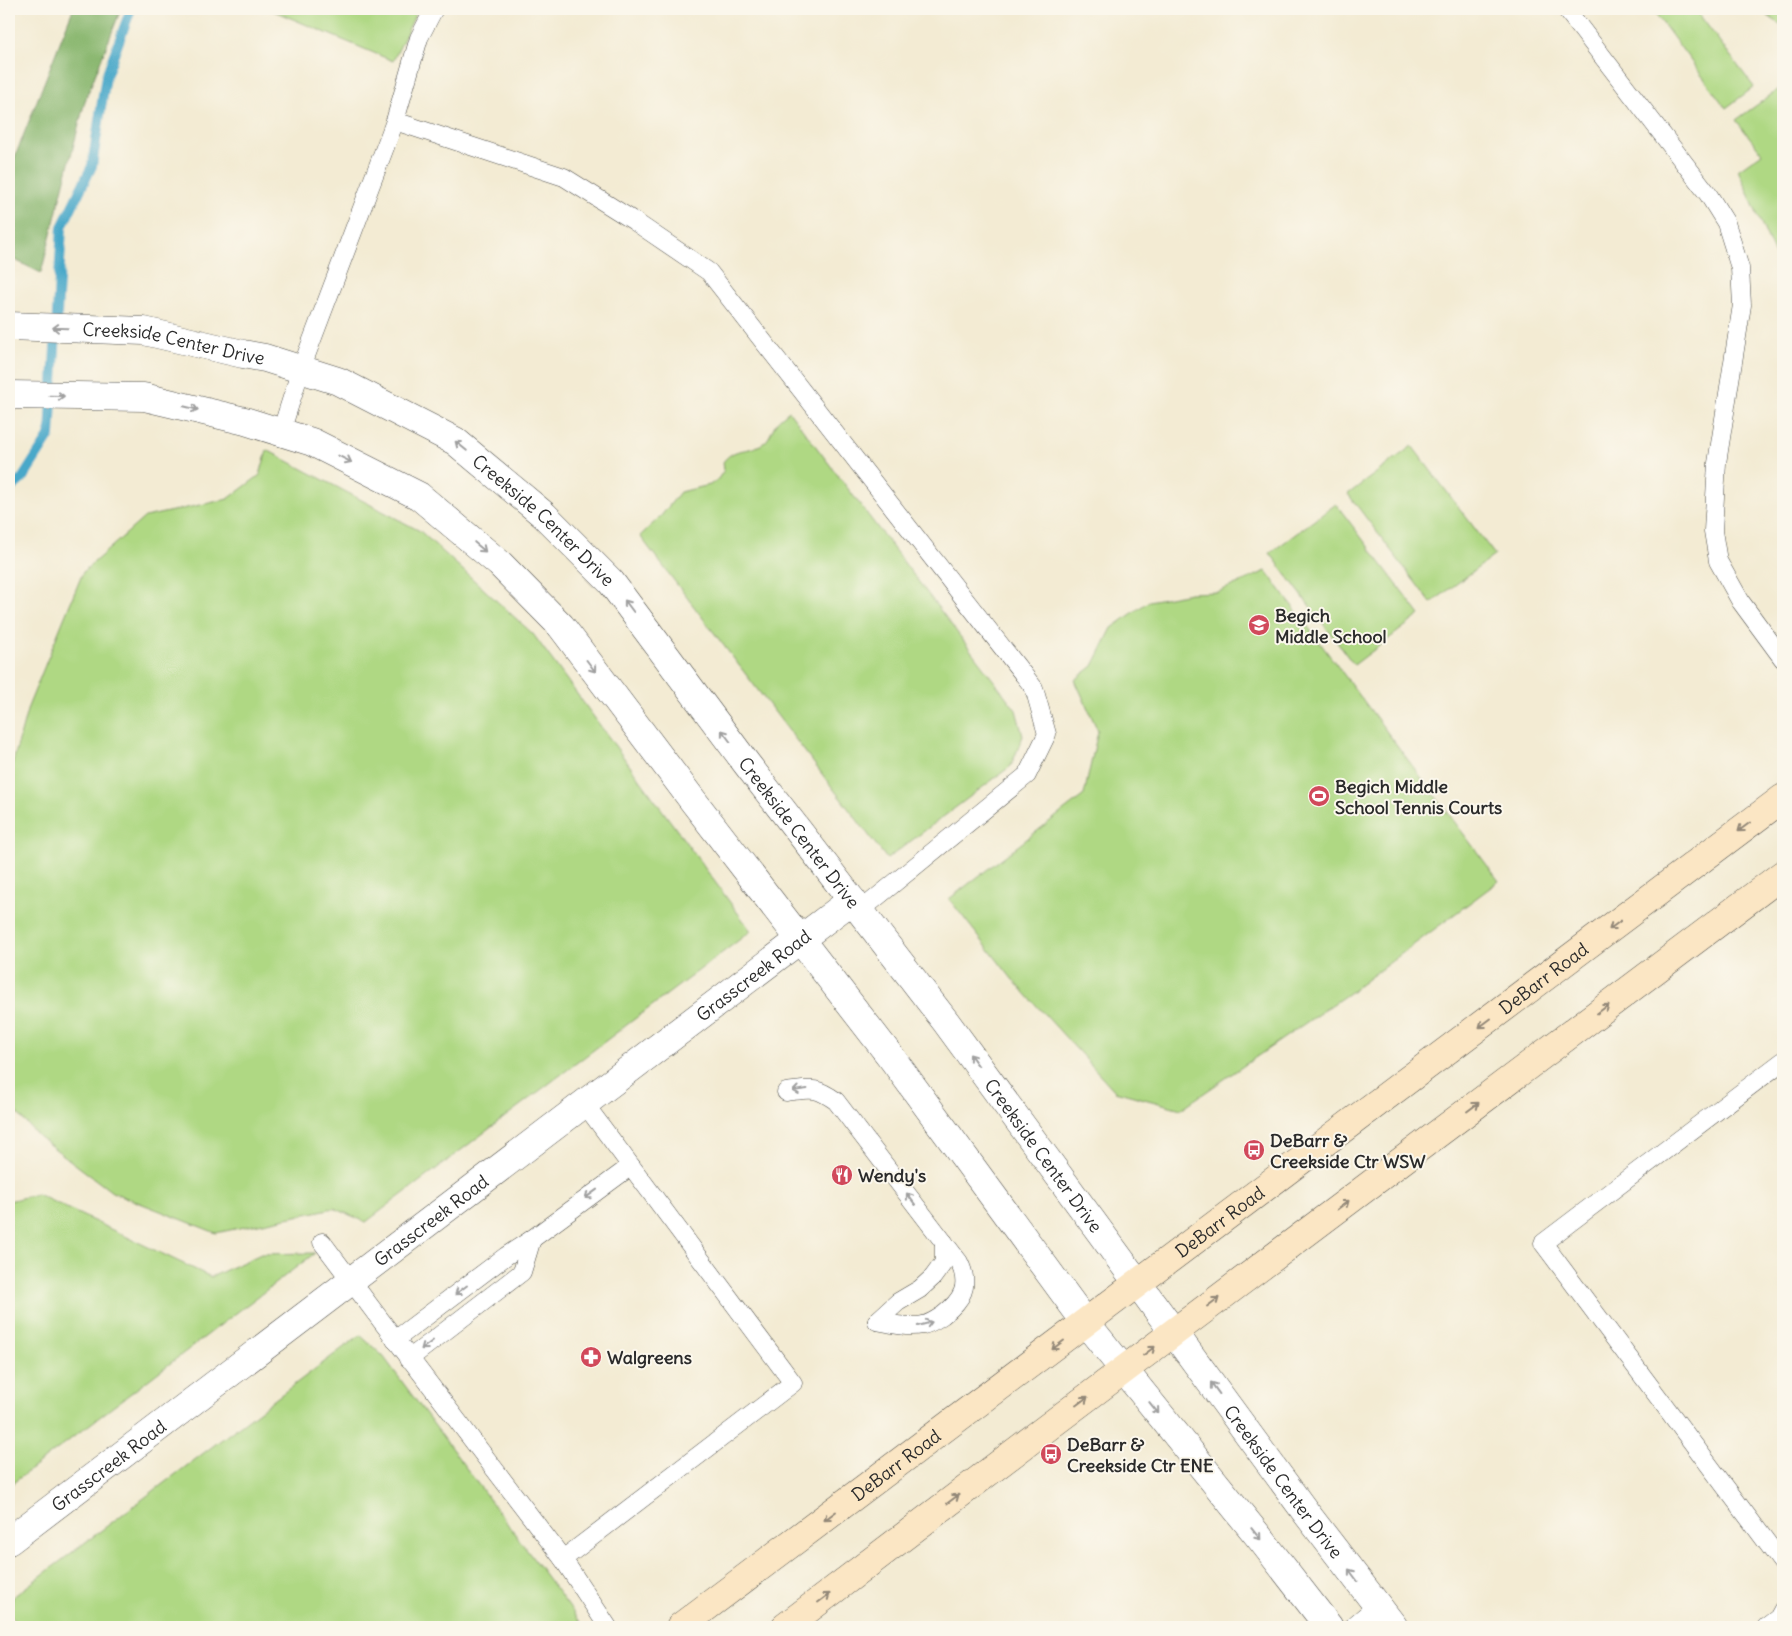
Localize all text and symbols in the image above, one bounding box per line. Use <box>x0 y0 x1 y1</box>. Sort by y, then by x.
street label: Creekside Center Drive <box>82 317 267 369</box>
one-way arrow <box>53 323 69 332</box>
one-way arrow <box>49 391 65 400</box>
one-way arrow <box>183 404 199 413</box>
one-way arrow <box>455 441 468 452</box>
street label: Creekside Center Drive <box>468 449 620 591</box>
one-way arrow <box>337 455 352 464</box>
one-way arrow <box>474 542 487 553</box>
one-way arrow <box>624 599 634 613</box>
place label: Begich Middle School <box>1275 604 1387 648</box>
school or university icon: Begich Middle School <box>1247 613 1271 637</box>
one-way arrow <box>586 659 596 673</box>
one-way arrow <box>721 730 732 743</box>
street label: Creekside Center Drive <box>734 752 865 913</box>
place label: Begich Middle School Tennis Courts <box>1335 775 1502 819</box>
sports icon: Begich Middle School Tennis Courts <box>1307 784 1331 808</box>
one-way arrow <box>1737 822 1751 832</box>
one-way arrow <box>1608 920 1622 930</box>
street label: Grasscreek Road <box>691 924 815 1026</box>
street label: DeBarr Road <box>1494 937 1593 1019</box>
one-way arrow <box>1596 1004 1609 1015</box>
one-way arrow <box>1478 1018 1492 1028</box>
one-way arrow <box>969 1053 979 1067</box>
street label: Creekside Center Drive <box>980 1074 1108 1237</box>
one-way arrow <box>793 1085 809 1095</box>
one-way arrow <box>1466 1102 1480 1112</box>
place label: DeBarr & Creekside Ctr WSW <box>1270 1129 1426 1173</box>
bus stop icon: DeBarr & Creekside Ctr WSW <box>1242 1138 1266 1162</box>
restaurant icon: Wendy's <box>830 1163 854 1187</box>
place label: Wendy's <box>858 1164 926 1187</box>
street label: Grasscreek Road <box>369 1169 493 1271</box>
street label: DeBarr Road <box>1170 1180 1269 1262</box>
one-way arrow <box>585 1189 599 1200</box>
one-way arrow <box>906 1192 916 1206</box>
one-way arrow <box>1336 1199 1349 1210</box>
one-way arrow <box>454 1285 467 1296</box>
one-way arrow <box>1206 1297 1220 1307</box>
one-way arrow <box>916 1318 932 1328</box>
one-way arrow <box>421 1339 434 1350</box>
one-way arrow <box>1052 1339 1065 1350</box>
pharmacy icon: Walgreens <box>579 1345 603 1369</box>
place label: Walgreens <box>607 1346 692 1369</box>
one-way arrow <box>1142 1346 1155 1357</box>
one-way arrow <box>1210 1381 1220 1395</box>
one-way arrow <box>1075 1396 1088 1407</box>
street label: Creekside Center Drive <box>1219 1400 1348 1563</box>
one-way arrow <box>1148 1401 1159 1414</box>
street label: Grasscreek Road <box>47 1414 171 1516</box>
street label: DeBarr Road <box>847 1424 945 1506</box>
place label: DeBarr & Creekside Ctr ENE <box>1067 1433 1214 1477</box>
bus stop icon: DeBarr & Creekside Ctr ENE <box>1039 1442 1063 1466</box>
one-way arrow <box>946 1494 960 1504</box>
one-way arrow <box>824 1510 837 1521</box>
one-way arrow <box>1251 1527 1262 1540</box>
one-way arrow <box>1348 1569 1359 1582</box>
one-way arrow <box>817 1592 830 1603</box>

